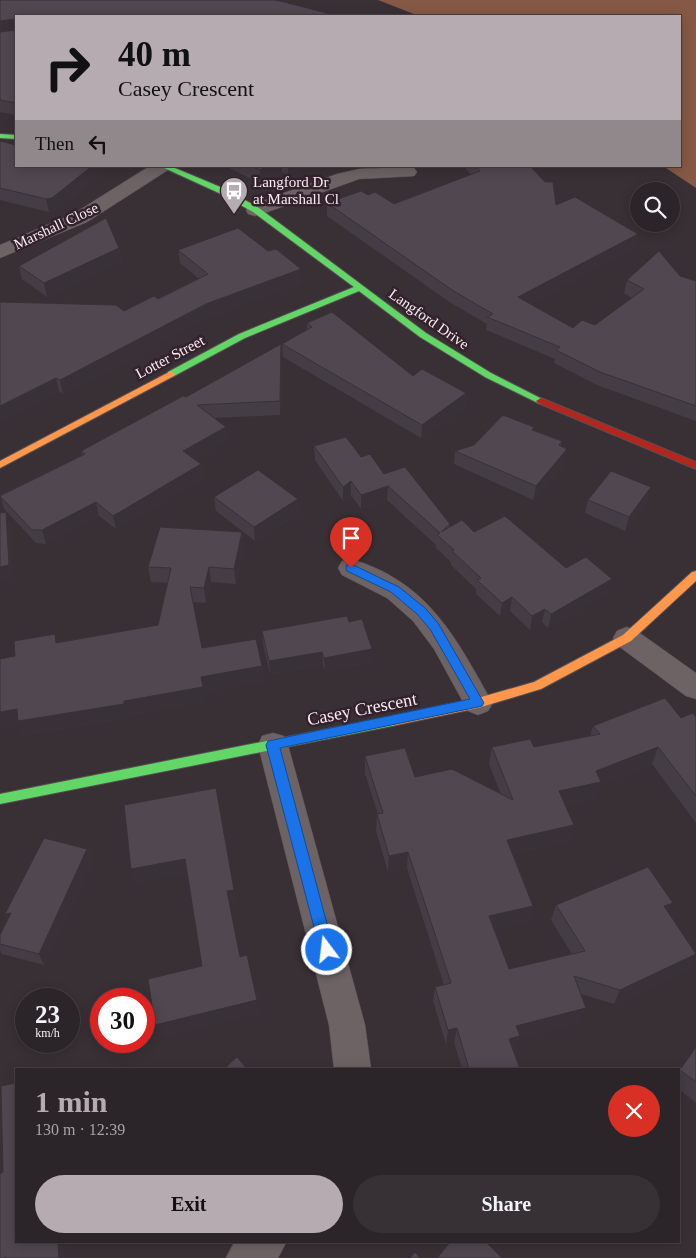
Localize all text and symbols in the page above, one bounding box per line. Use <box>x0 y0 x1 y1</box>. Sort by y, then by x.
icon: right <box>35 35 100 100</box>
text: 40 m <box>118 35 191 74</box>
text: Casey Crescent <box>118 76 254 101</box>
icon: left <box>84 130 112 158</box>
text: Then <box>35 133 74 154</box>
place label: Langford Dr at Marshall Cl <box>253 174 339 207</box>
bus stop icon: Langford Dr at Marshall Cl <box>219 176 249 215</box>
map controls <box>630 182 680 232</box>
button: search <box>630 182 680 232</box>
street label: Marshall Close <box>11 199 101 253</box>
street label: Langford Drive <box>386 286 472 353</box>
street label: Lotter Street <box>133 332 208 382</box>
pin <box>330 517 372 568</box>
icon: arrive <box>337 524 365 552</box>
street label: Casey Crescent <box>305 689 419 729</box>
position arrow <box>300 923 352 975</box>
speed limit sign: 30 <box>90 988 155 1053</box>
text: 23 <box>35 1001 60 1028</box>
text: km/h <box>35 1026 60 1040</box>
text: 1 min <box>35 1085 108 1118</box>
button: close <box>608 1085 660 1137</box>
text: 130 m · 12:39 <box>35 1121 125 1138</box>
button: Exit <box>35 1175 343 1233</box>
button: Share <box>353 1175 660 1233</box>

